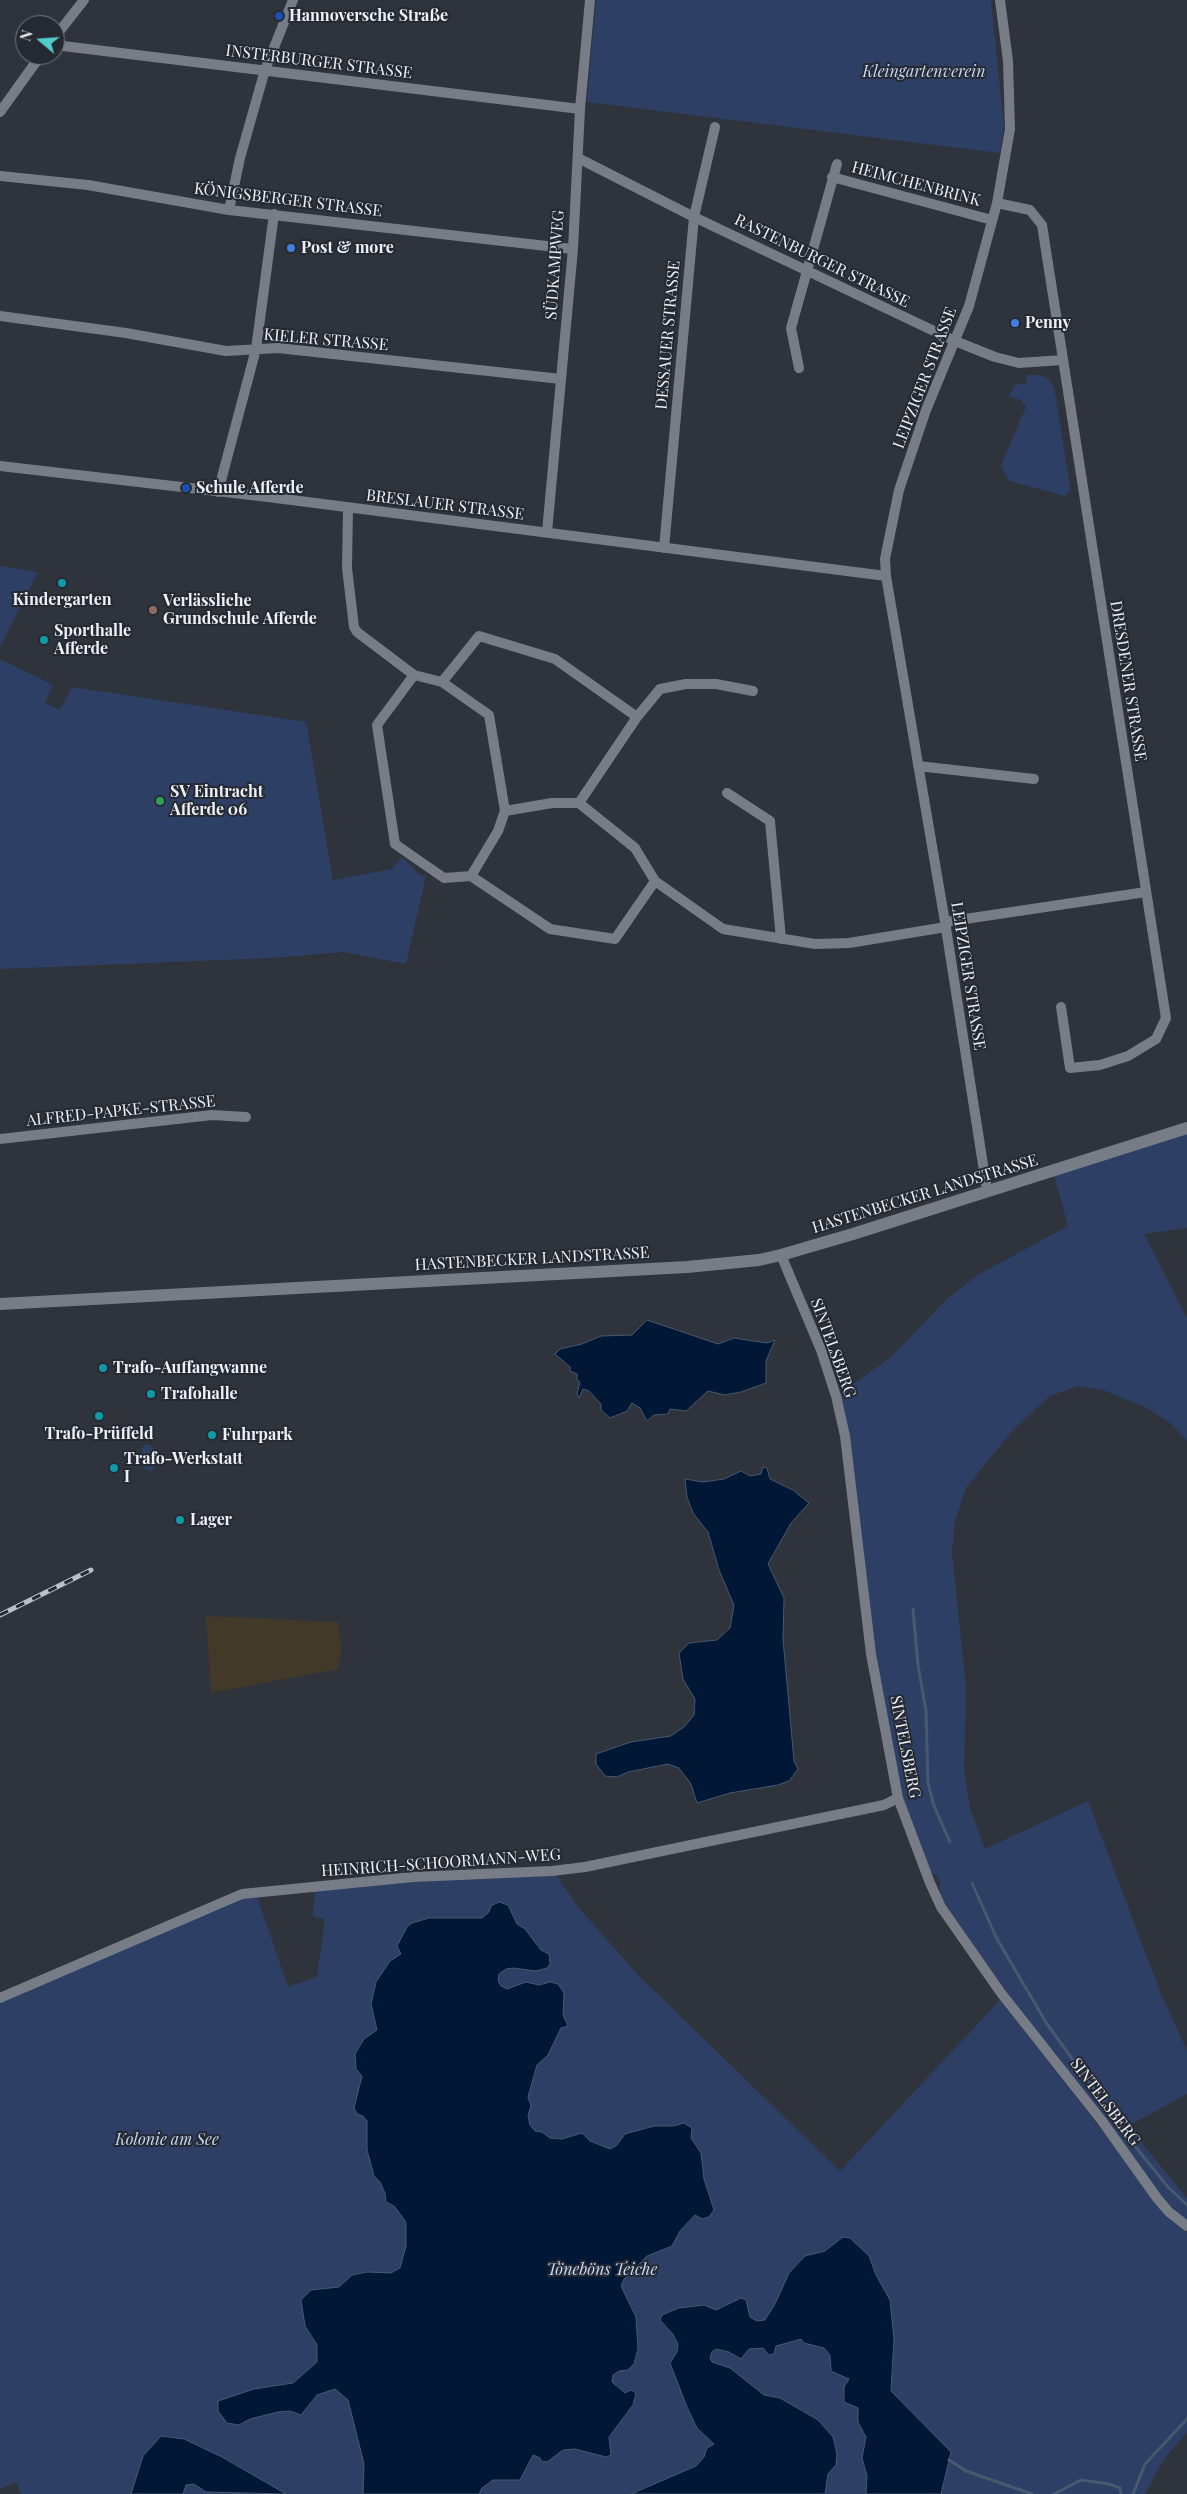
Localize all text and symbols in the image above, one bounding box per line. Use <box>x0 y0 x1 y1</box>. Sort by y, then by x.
place label: Hannoversche Straße <box>289 6 448 26</box>
marker: Hannoversche Straße <box>273 10 285 22</box>
north arrow <box>15 15 65 65</box>
text: N <box>16 28 37 43</box>
street label: INSTERBURGER STRASSE <box>225 41 413 83</box>
park label: Kleingartenverein <box>863 62 985 82</box>
street label: HEIMCHENBRINK <box>849 158 983 210</box>
street label: KÖNIGSBERGER STRASSE <box>193 179 383 221</box>
street label: SÜDKAMPWEG <box>542 209 568 321</box>
street label: RASTENBURGER STRASSE <box>731 210 913 312</box>
place label: Post & more <box>301 238 394 258</box>
marker: Post & more <box>285 242 297 254</box>
street label: DESSAUER STRASSE <box>652 260 684 410</box>
street label: LEIPZIGER STRASSE <box>889 304 961 452</box>
place label: Penny <box>1025 313 1071 333</box>
marker: Penny <box>1009 317 1021 329</box>
street label: KIELER STRASSE <box>263 325 389 355</box>
place label: Schule Afferde <box>196 478 303 498</box>
marker: Schule Afferde <box>180 482 192 494</box>
street label: BRESLAUER STRASSE <box>365 486 525 524</box>
marker: Kindergarten <box>56 577 68 589</box>
place label: Kindergarten <box>12 590 112 610</box>
place label: Verlässliche Grundschule Afferde <box>163 591 317 629</box>
street label: DRESDENER STRASSE <box>1106 599 1150 763</box>
marker: Verlässliche Grundschule Afferde <box>147 604 159 616</box>
place label: Sporthalle Afferde <box>54 621 131 659</box>
marker: Sporthalle Afferde <box>38 634 50 646</box>
place label: SV Eintracht Afferde 06 <box>170 782 263 820</box>
marker: SV Eintracht Afferde 06 <box>154 795 166 807</box>
street label: LEIPZIGER STRASSE <box>947 900 989 1052</box>
street label: ALFRED-PAPKE-STRASSE <box>26 1092 216 1130</box>
street label: HASTENBECKER LANDSTRASSE <box>810 1150 1040 1238</box>
street label: HASTENBECKER LANDSTRASSE <box>414 1243 650 1275</box>
street label: SINTELSBERG <box>806 1296 860 1400</box>
place label: Trafo-Auffangwanne <box>113 1358 267 1378</box>
marker: Trafo-Auffangwanne <box>97 1362 109 1374</box>
place label: Trafohalle <box>161 1384 238 1404</box>
marker: Trafohalle <box>145 1388 157 1400</box>
marker: Trafo-Prüffeld <box>93 1410 105 1422</box>
place label: Trafo-Prüffeld <box>45 1424 153 1444</box>
place label: Fuhrpark <box>222 1425 293 1445</box>
marker: Fuhrpark <box>206 1429 218 1441</box>
place label: Trafo-Werkstatt I <box>124 1449 243 1487</box>
marker: Trafo-Werkstatt I <box>108 1462 120 1474</box>
place label: Lager <box>190 1510 232 1530</box>
marker: Lager <box>174 1514 186 1526</box>
street label: SINTELSBERG <box>886 1694 924 1800</box>
street label: HEINRICH-SCHOORMANN-WEG <box>321 1845 561 1881</box>
street label: SINTELSBERG <box>1066 2055 1144 2149</box>
park label: Kolonie am See <box>115 2130 219 2150</box>
park label: Töneböns Teiche <box>547 2260 657 2280</box>

